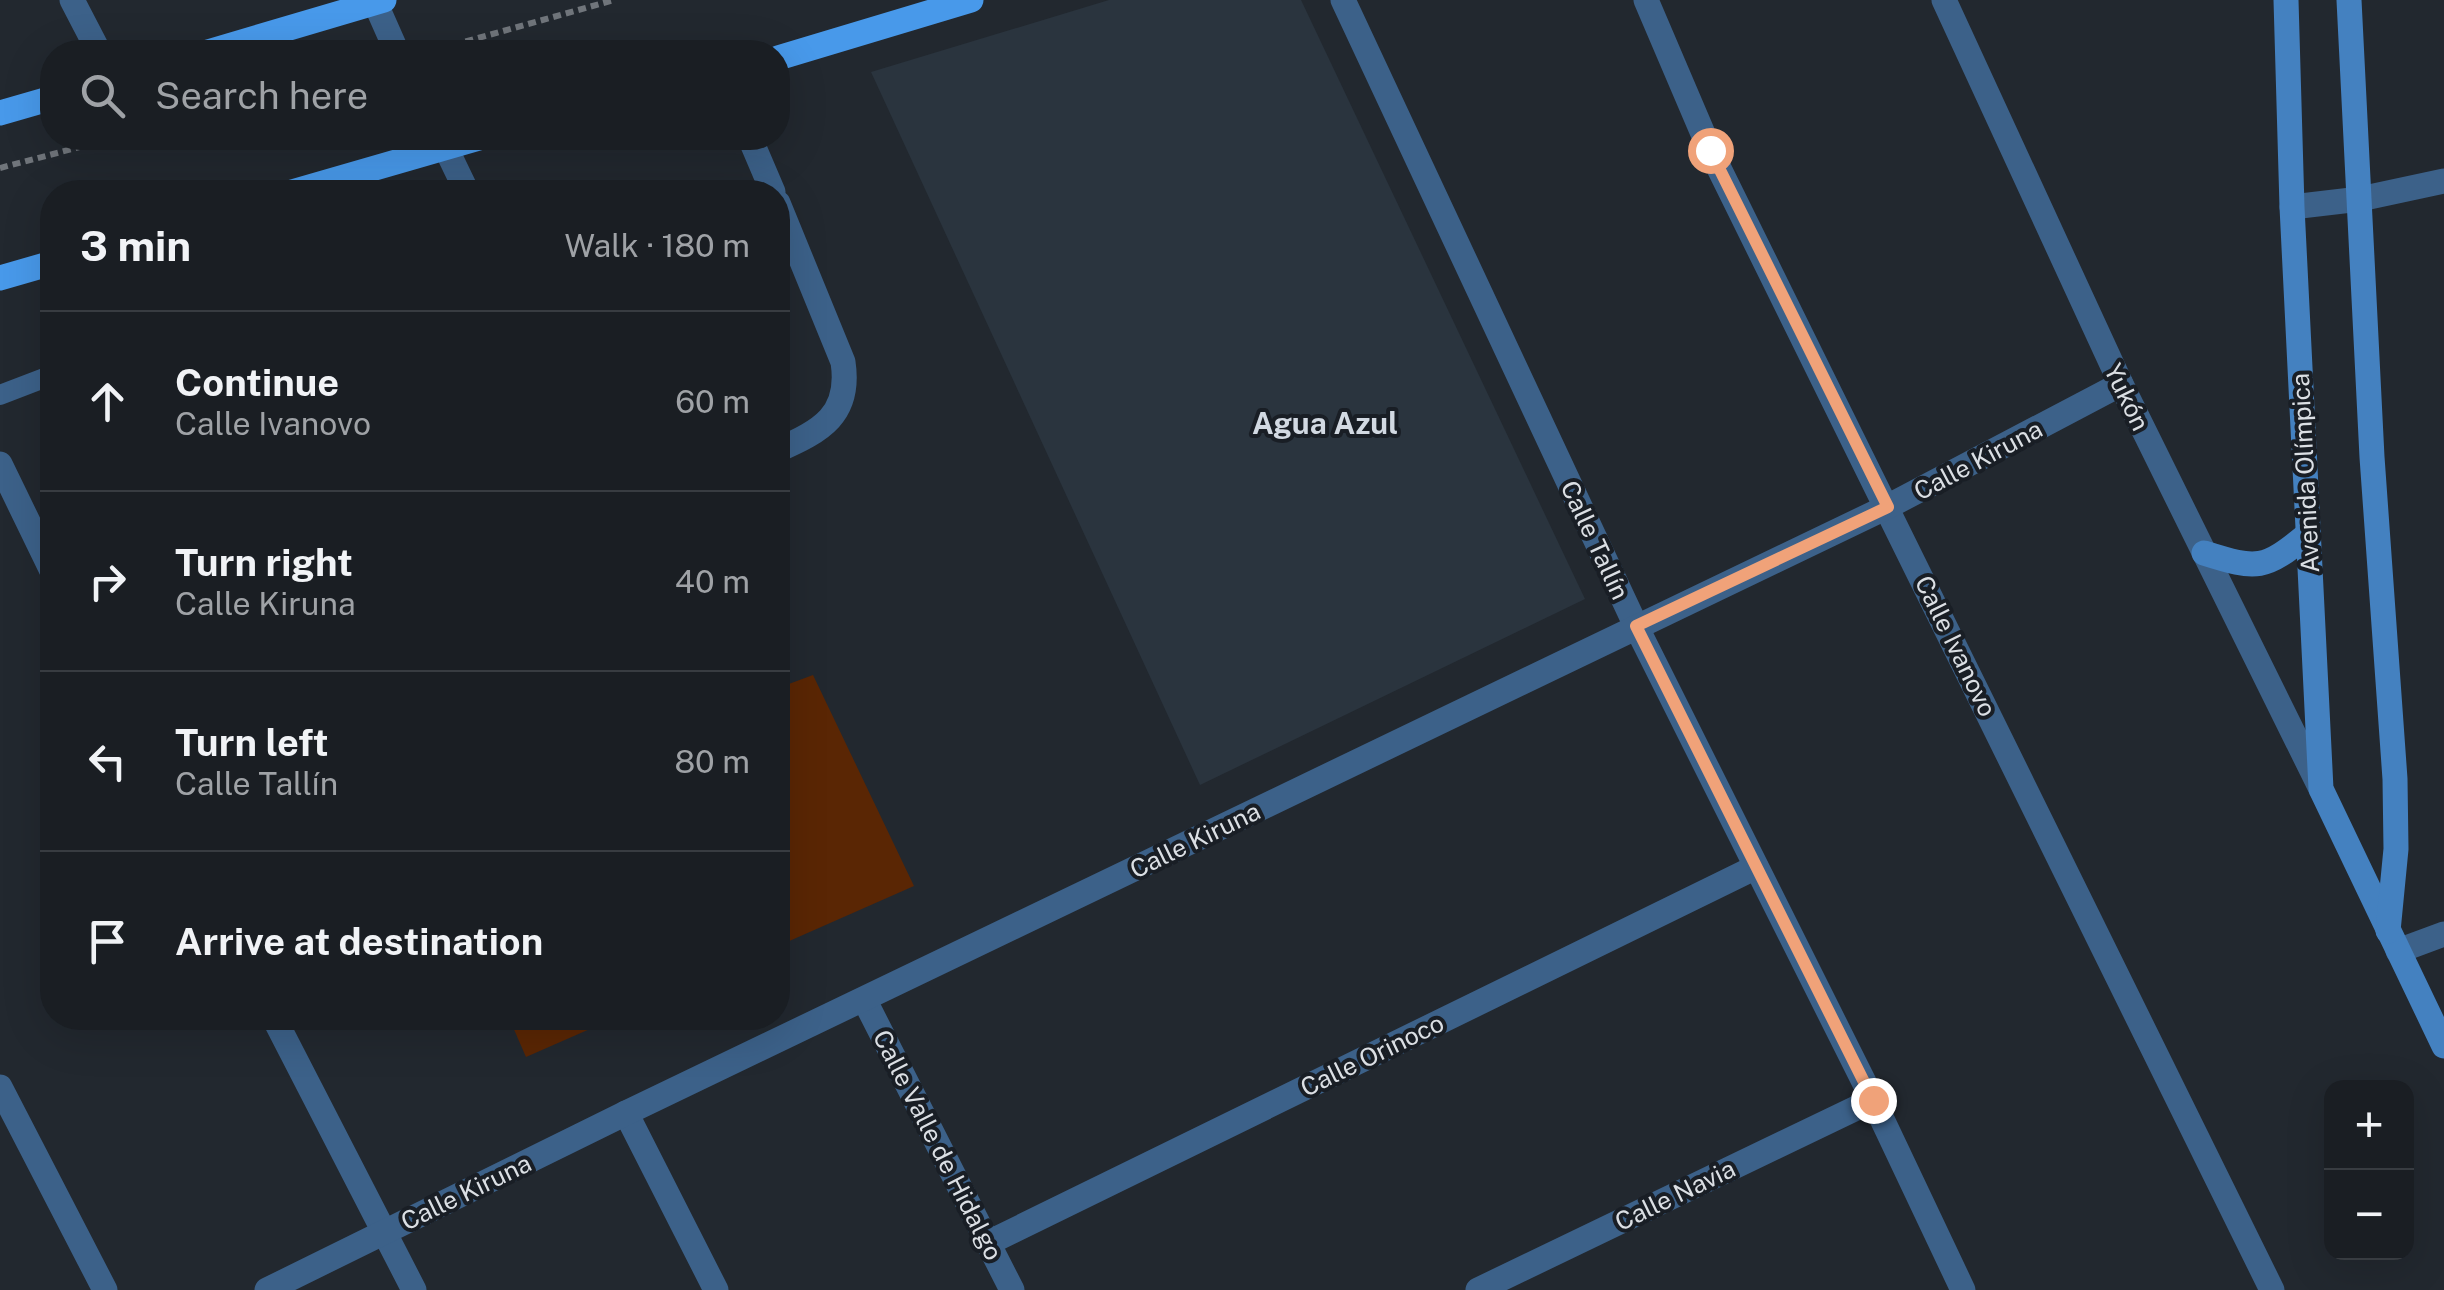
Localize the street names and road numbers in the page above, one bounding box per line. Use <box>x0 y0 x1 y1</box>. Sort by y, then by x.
street label: Yukón <box>2098 359 2156 435</box>
street label: Avenida Olímpica <box>2285 372 2325 574</box>
street label: Calle Kiruna <box>1909 414 2047 506</box>
street label: Calle Tallín <box>1554 476 1636 604</box>
street label: Calle Ivanovo <box>1909 571 2003 721</box>
street label: Calle Kiruna <box>1125 796 1265 884</box>
street label: Calle Orinoco <box>1295 1007 1449 1103</box>
street label: Calle Valle de Hidalgo <box>867 1025 1009 1265</box>
street label: Calle Kiruna <box>396 1148 536 1236</box>
street label: Calle Navia <box>1610 1153 1740 1237</box>

